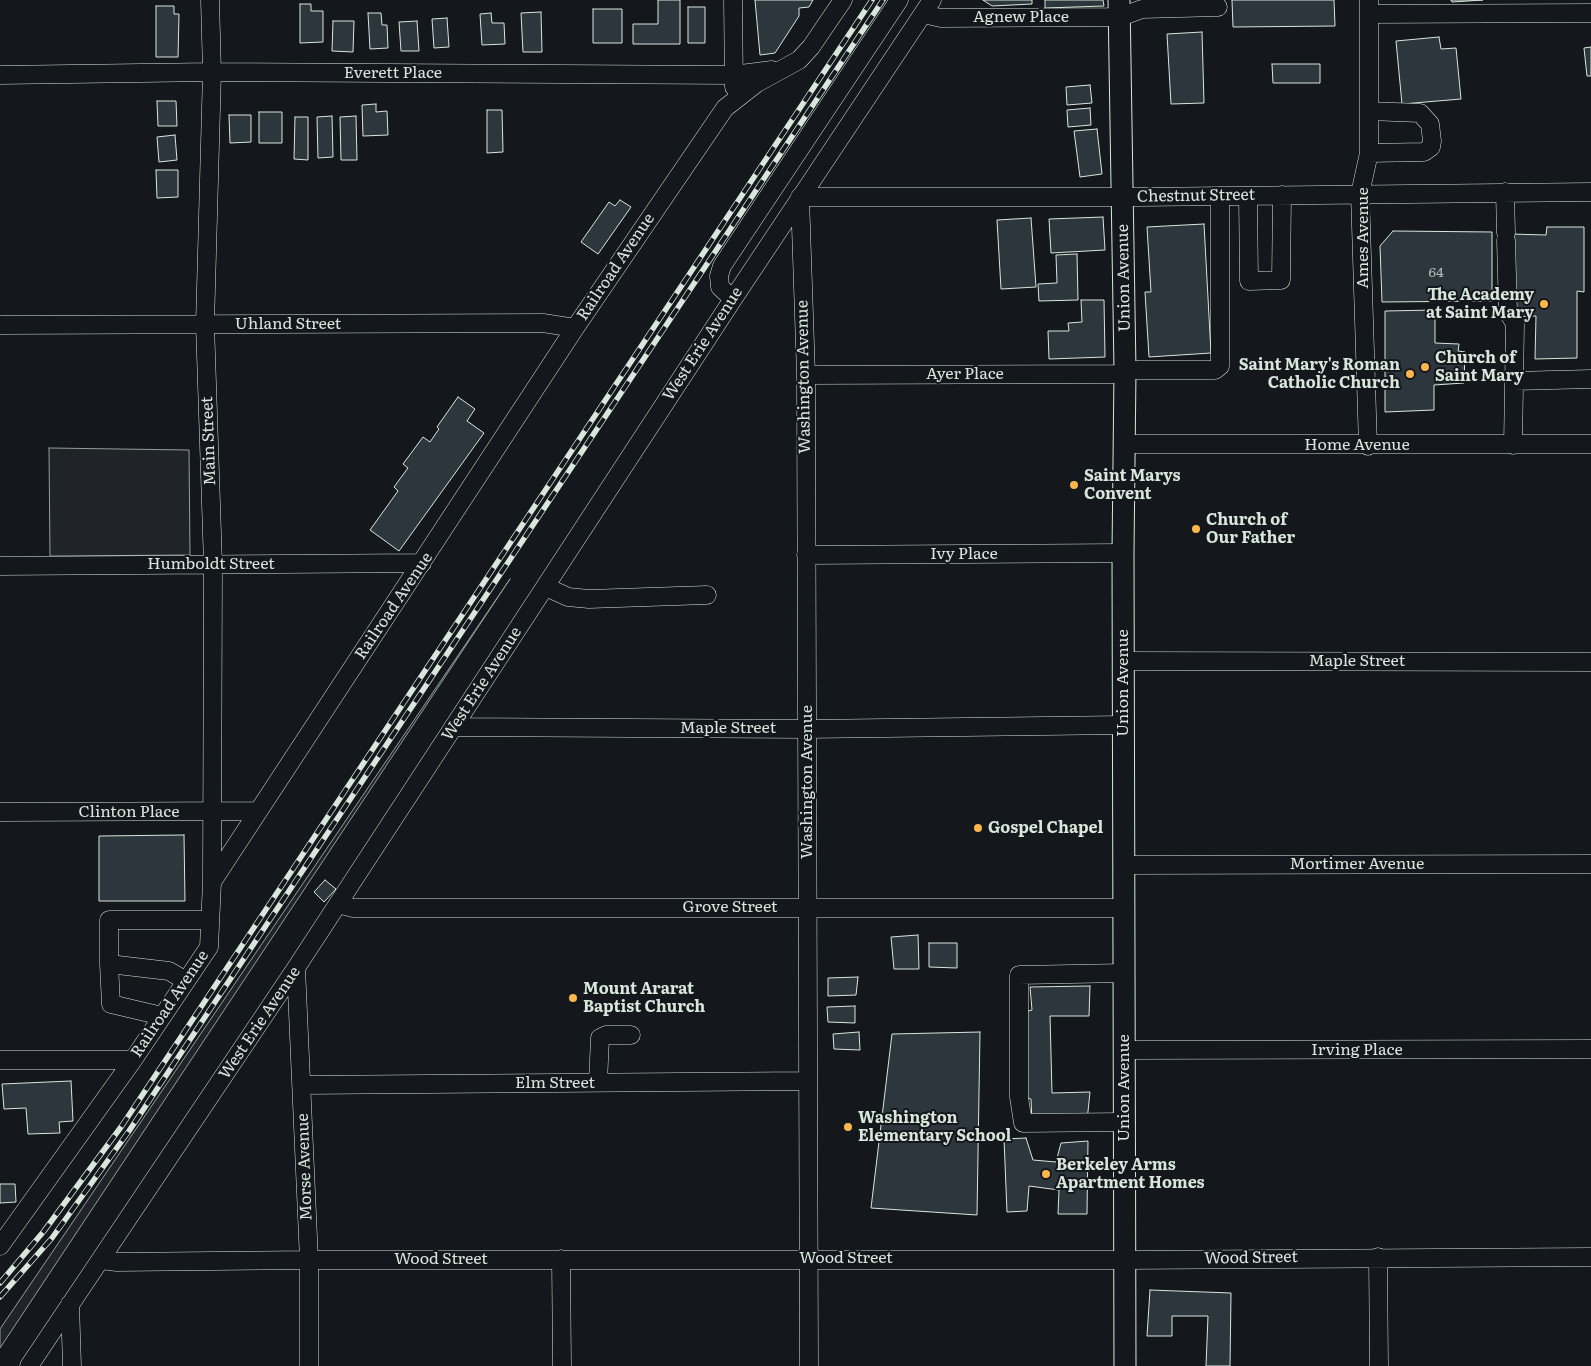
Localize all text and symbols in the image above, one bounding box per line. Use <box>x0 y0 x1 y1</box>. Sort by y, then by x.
street label: Agnew Place <box>973 7 1069 27</box>
street label: Everett Place <box>344 63 442 83</box>
street label: Chestnut Street <box>1137 185 1255 207</box>
street label: Ames Avenue <box>1353 187 1373 289</box>
street label: Railroad Avenue <box>573 210 659 324</box>
street label: Union Avenue <box>1113 224 1135 332</box>
house number: 64 <box>1428 265 1444 281</box>
street label: West Erie Avenue <box>659 284 747 404</box>
place label: The Academy at Saint Mary <box>1426 285 1534 323</box>
marker: The Academy at Saint Mary <box>1538 298 1550 310</box>
street label: Washington Avenue <box>793 300 815 454</box>
street label: Uhland Street <box>235 314 341 334</box>
place label: Church of Saint Mary <box>1435 348 1524 386</box>
place label: Saint Mary's Roman Catholic Church <box>1239 355 1400 393</box>
marker: Church of Saint Mary <box>1419 361 1431 373</box>
street label: Ayer Place <box>926 364 1004 384</box>
marker: Saint Mary's Roman Catholic Church <box>1404 368 1416 380</box>
street label: Main Street <box>198 396 220 486</box>
street label: Home Avenue <box>1304 435 1410 455</box>
place label: Saint Marys Convent <box>1084 466 1181 504</box>
marker: Saint Marys Convent <box>1068 479 1080 491</box>
place label: Church of Our Father <box>1206 510 1295 548</box>
marker: Church of Our Father <box>1190 523 1202 535</box>
street label: Ivy Place <box>930 544 998 564</box>
street label: Railroad Avenue <box>351 549 437 663</box>
street label: Humboldt Street <box>147 554 275 574</box>
street label: West Erie Avenue <box>438 624 526 744</box>
street label: Union Avenue <box>1113 629 1133 737</box>
street label: Maple Street <box>1309 651 1405 671</box>
street label: Washington Avenue <box>797 705 817 859</box>
street label: Maple Street <box>680 718 776 738</box>
street label: Clinton Place <box>79 802 179 822</box>
place label: Gospel Chapel <box>988 818 1103 838</box>
marker: Gospel Chapel <box>972 822 984 834</box>
street label: Mortimer Avenue <box>1290 854 1424 874</box>
street label: Grove Street <box>683 897 777 917</box>
street label: Railroad Avenue <box>127 947 213 1061</box>
street label: West Erie Avenue <box>215 963 305 1083</box>
place label: Mount Ararat Baptist Church <box>583 979 705 1017</box>
marker: Mount Ararat Baptist Church <box>567 992 579 1004</box>
street label: Union Avenue <box>1114 1034 1134 1142</box>
street label: Irving Place <box>1311 1040 1403 1060</box>
street label: Elm Street <box>515 1073 595 1093</box>
place label: Washington Elementary School <box>858 1108 1011 1146</box>
street label: Morse Avenue <box>294 1113 316 1221</box>
marker: Washington Elementary School <box>842 1121 854 1133</box>
place label: Berkeley Arms Apartment Homes <box>1056 1155 1205 1193</box>
marker: Berkeley Arms Apartment Homes <box>1040 1168 1052 1180</box>
street label: Wood Street <box>799 1248 893 1268</box>
street label: Wood Street <box>1204 1248 1298 1268</box>
street label: Wood Street <box>394 1249 488 1269</box>

